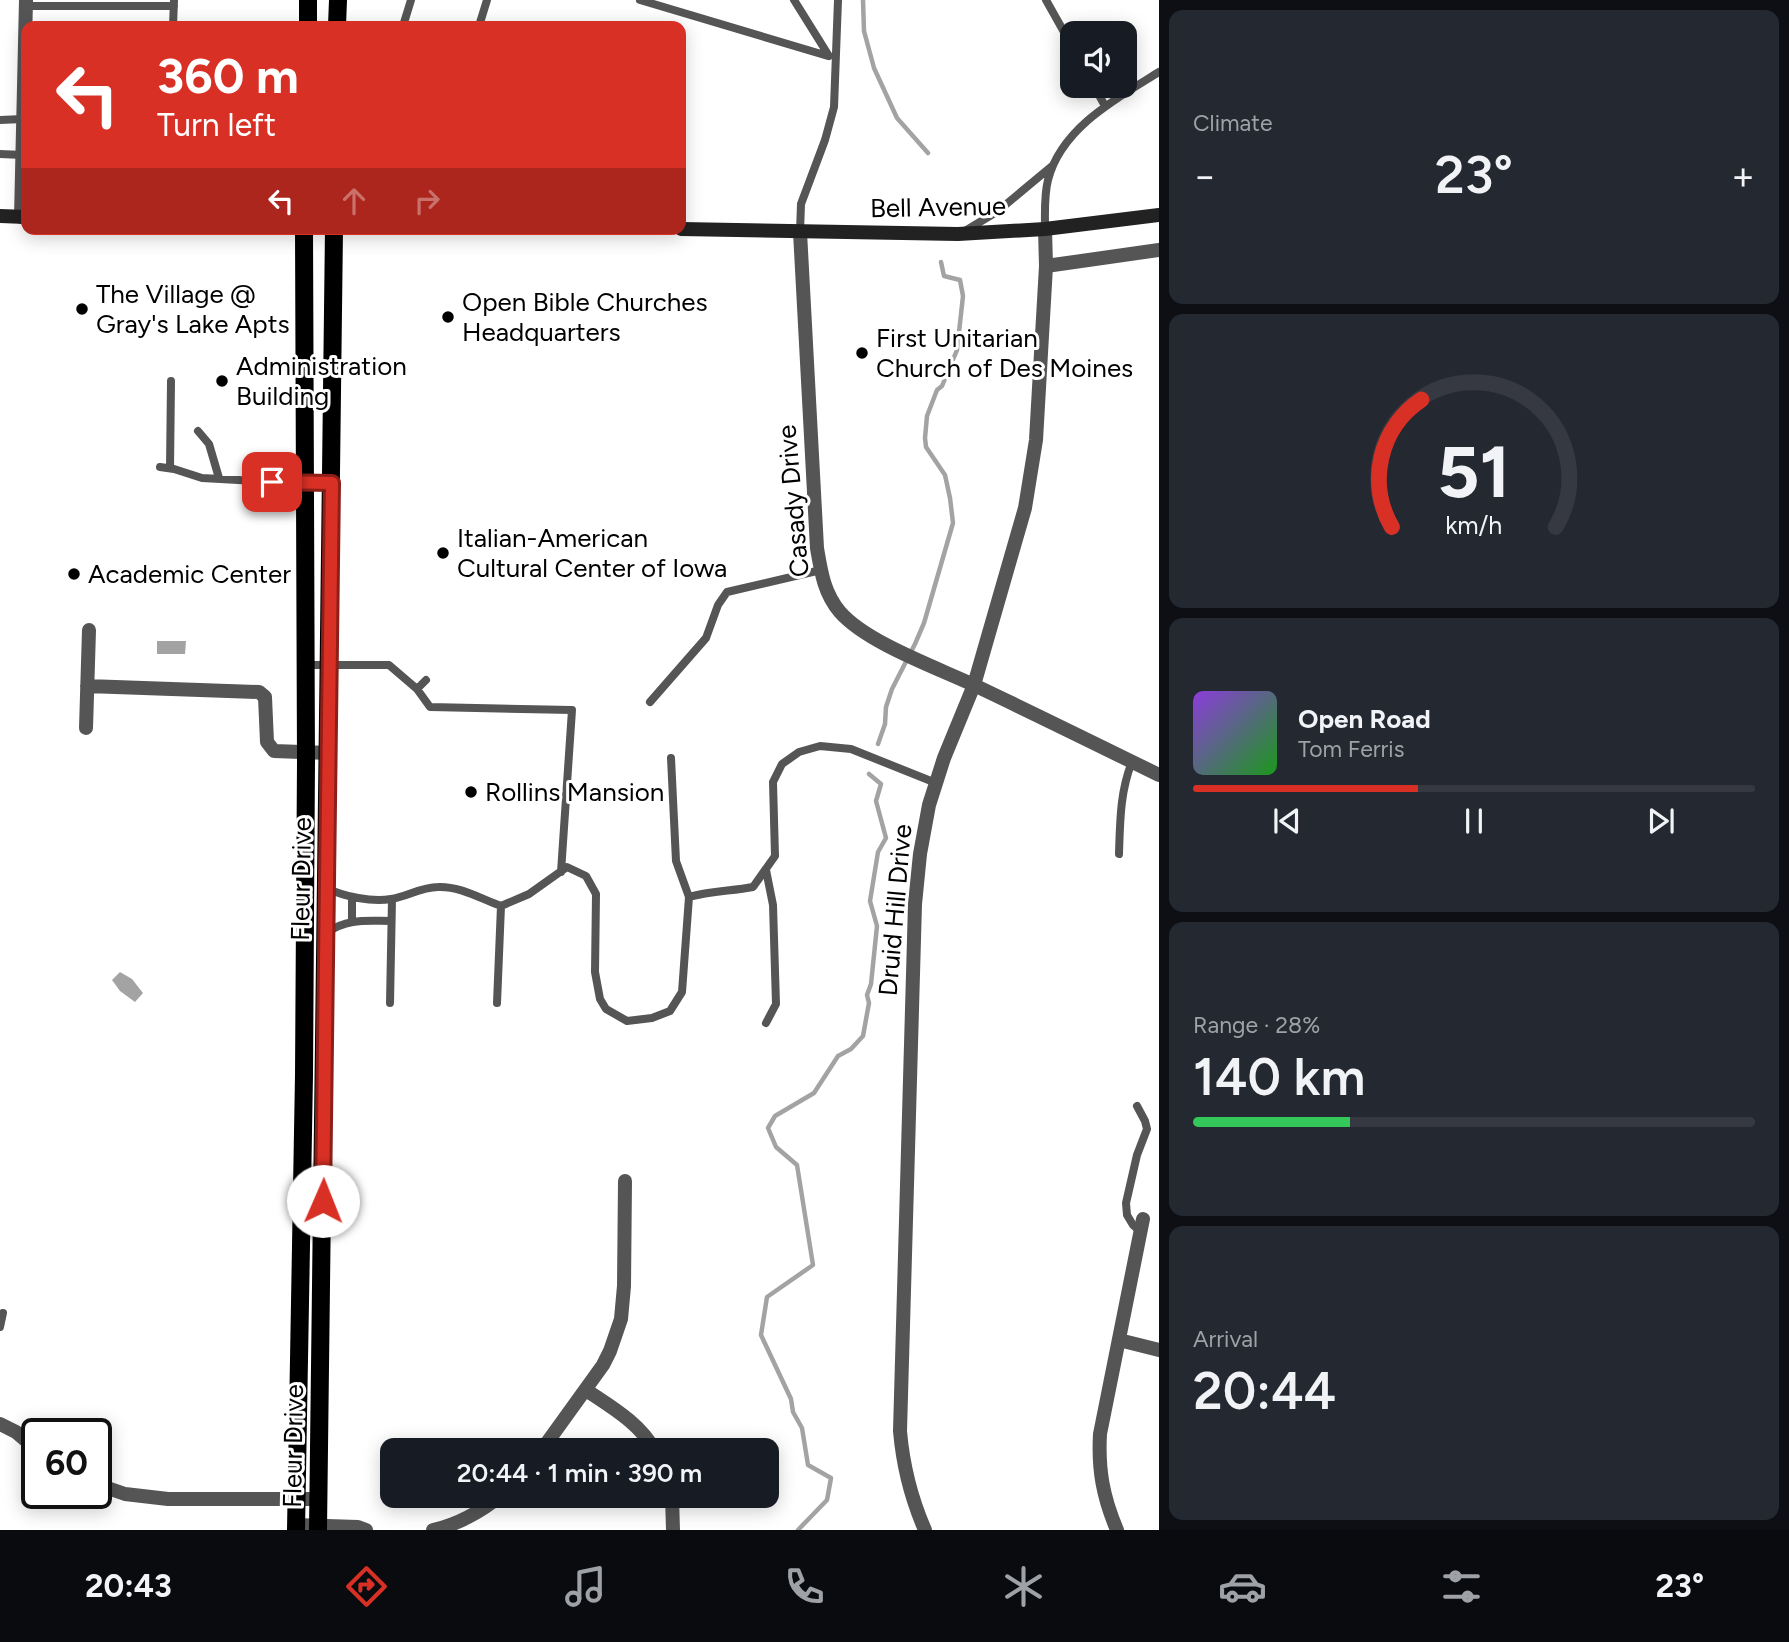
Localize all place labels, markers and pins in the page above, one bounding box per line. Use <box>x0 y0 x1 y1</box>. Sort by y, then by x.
place label: The Village @ Gray's Lake Apts <box>96 278 290 340</box>
place label: Open Bible Churches Headquarters <box>462 286 708 348</box>
marker: The Village @ Gray's Lake Apts <box>74 301 90 317</box>
marker: Open Bible Churches Headquarters <box>440 309 456 325</box>
place label: First Unitarian Church of Des Moines <box>876 322 1133 384</box>
marker: First Unitarian Church of Des Moines <box>854 345 870 361</box>
place label: Administration Building <box>236 350 407 412</box>
marker: Administration Building <box>214 373 230 389</box>
pin <box>242 452 302 512</box>
place label: Italian-American Cultural Center of Iowa <box>457 522 727 584</box>
marker: Italian-American Cultural Center of Iowa <box>435 545 451 561</box>
place label: Academic Center <box>88 558 291 590</box>
marker: Academic Center <box>66 566 82 582</box>
place label: Rollins Mansion <box>485 776 664 808</box>
marker: Rollins Mansion <box>463 784 479 800</box>

